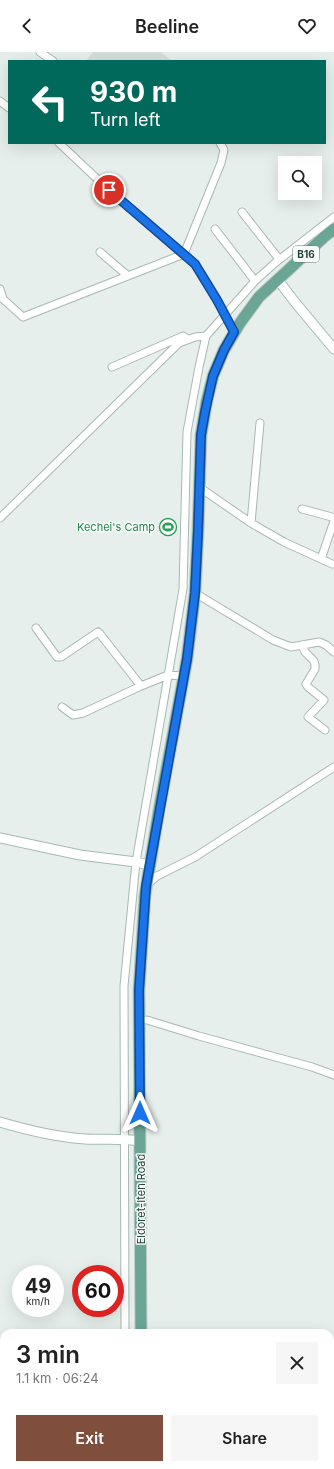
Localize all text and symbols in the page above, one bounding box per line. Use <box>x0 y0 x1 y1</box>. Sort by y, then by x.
icon: back <box>16 15 38 37</box>
icon: heart <box>296 15 318 37</box>
text: Beeline <box>135 16 199 37</box>
text: 930 m <box>90 75 177 109</box>
icon: left <box>24 76 76 128</box>
text: Turn left <box>90 109 160 130</box>
map controls <box>278 156 322 200</box>
button: search <box>278 156 322 200</box>
pin <box>92 173 126 207</box>
icon: arrive <box>98 179 120 201</box>
road number: B16 <box>293 246 319 262</box>
sports icon: Kechei's Camp <box>158 517 178 537</box>
place label: Kechei's Camp <box>77 520 155 534</box>
position arrow <box>119 1092 161 1134</box>
street label: Eldoret-Iten Road <box>134 1154 148 1244</box>
speed limit sign: 60 <box>72 1265 124 1317</box>
text: 49 <box>25 1274 51 1298</box>
text: km/h <box>26 1295 50 1307</box>
text: 3 min <box>16 1340 80 1369</box>
button: close <box>276 1342 318 1384</box>
text: 1.1 km · 06:24 <box>16 1370 99 1386</box>
button: Exit <box>16 1415 163 1461</box>
button: Share <box>171 1415 318 1461</box>

